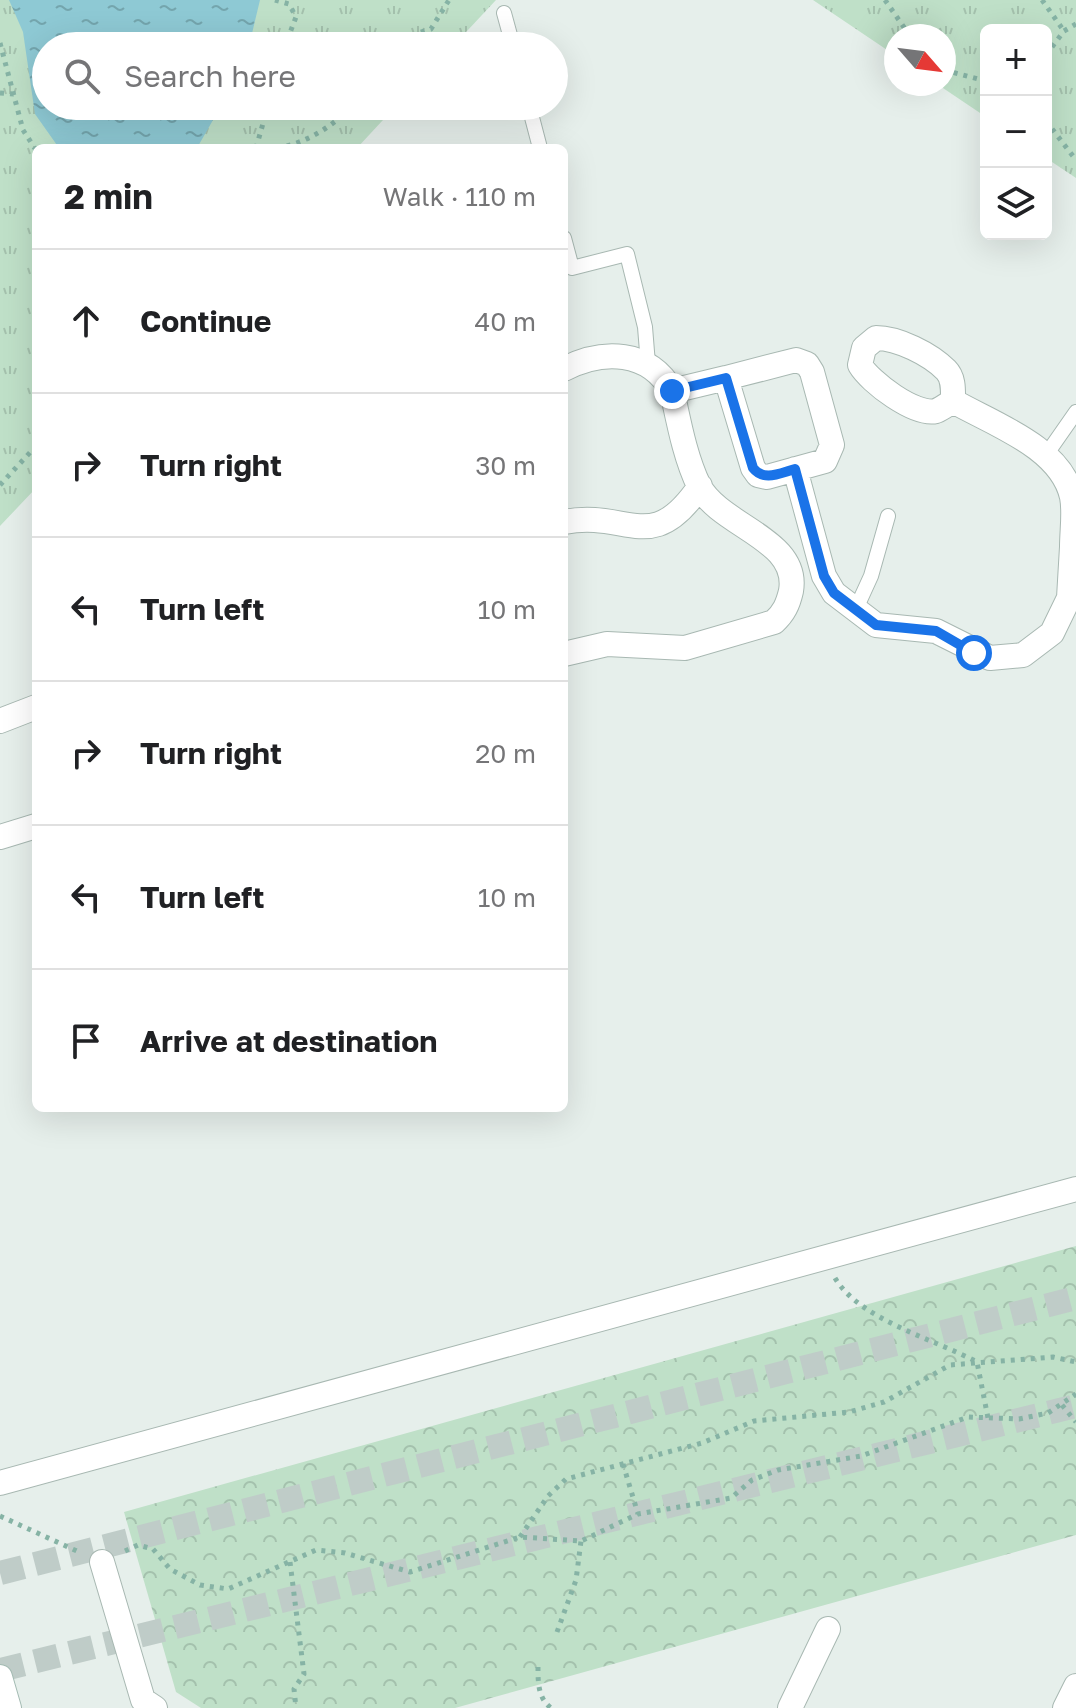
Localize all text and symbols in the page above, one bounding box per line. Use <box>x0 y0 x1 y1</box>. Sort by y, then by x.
north arrow <box>884 24 956 96</box>
map controls <box>980 24 1052 240</box>
button: + <box>980 24 1052 96</box>
search box <box>32 32 568 120</box>
icon: search <box>60 54 104 98</box>
text: Search here <box>124 58 296 94</box>
button: − <box>980 96 1052 168</box>
button: layers <box>980 168 1052 240</box>
text: 2 min <box>64 176 153 216</box>
text: Walk · 110 m <box>383 181 536 212</box>
icon: ahead <box>64 299 108 343</box>
text: Continue <box>140 303 271 339</box>
text: 40 m <box>475 306 536 337</box>
route end <box>654 373 690 409</box>
icon: right <box>64 443 108 487</box>
text: Turn right <box>140 447 282 483</box>
text: 30 m <box>475 450 536 481</box>
icon: left <box>64 587 108 631</box>
text: Turn left <box>140 591 265 627</box>
text: 10 m <box>478 594 536 625</box>
route start <box>956 635 992 671</box>
icon: right <box>64 731 108 775</box>
text: Turn right <box>140 735 282 771</box>
text: 20 m <box>475 738 536 769</box>
icon: left <box>64 875 108 919</box>
text: Turn left <box>140 879 265 915</box>
text: 10 m <box>478 882 536 913</box>
icon: arrive <box>64 1019 108 1063</box>
text: Arrive at destination <box>140 1023 437 1059</box>

